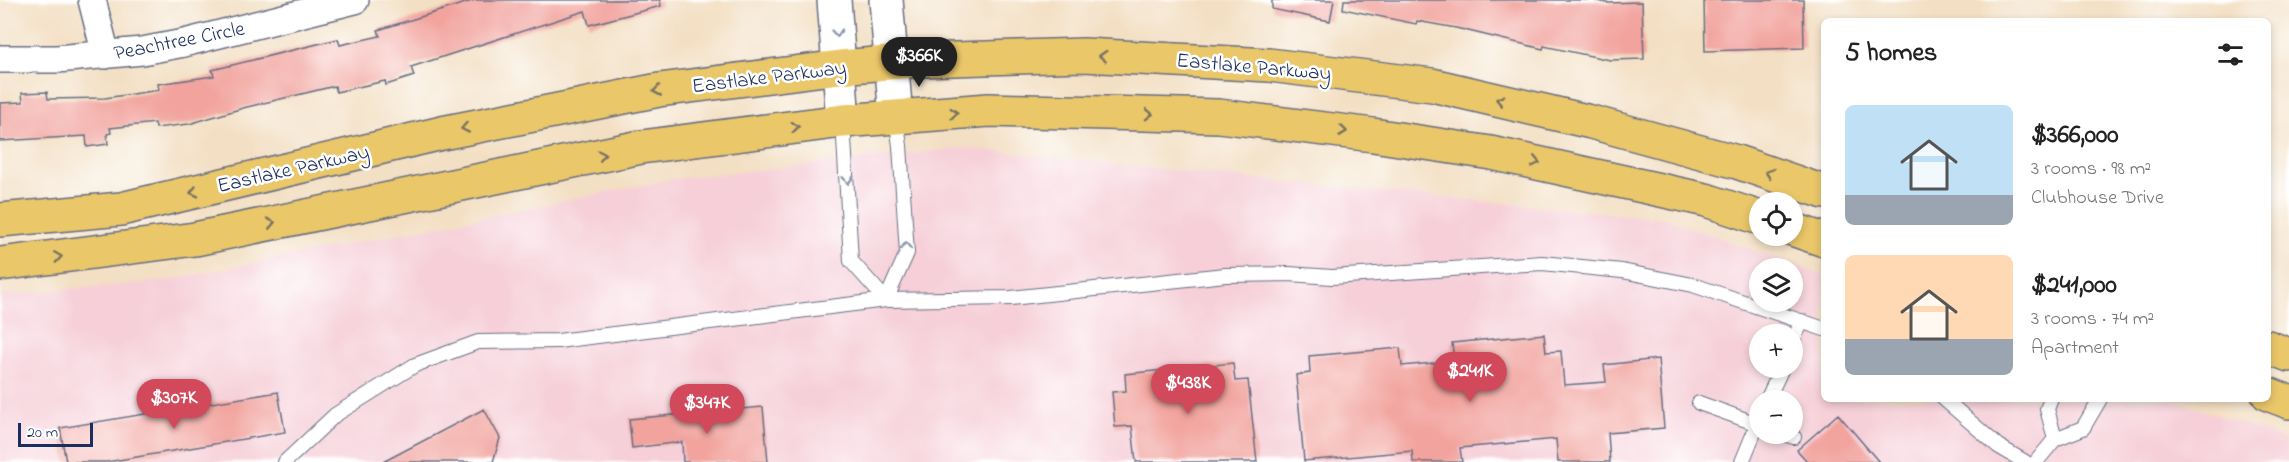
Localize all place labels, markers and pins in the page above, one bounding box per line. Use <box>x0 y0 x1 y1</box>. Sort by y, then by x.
pin: $366K <box>877 37 961 88</box>
pin: $241K <box>1428 352 1512 403</box>
pin: $438K <box>1146 364 1230 415</box>
pin: $307K <box>132 379 216 430</box>
pin: $347K <box>665 384 749 435</box>

